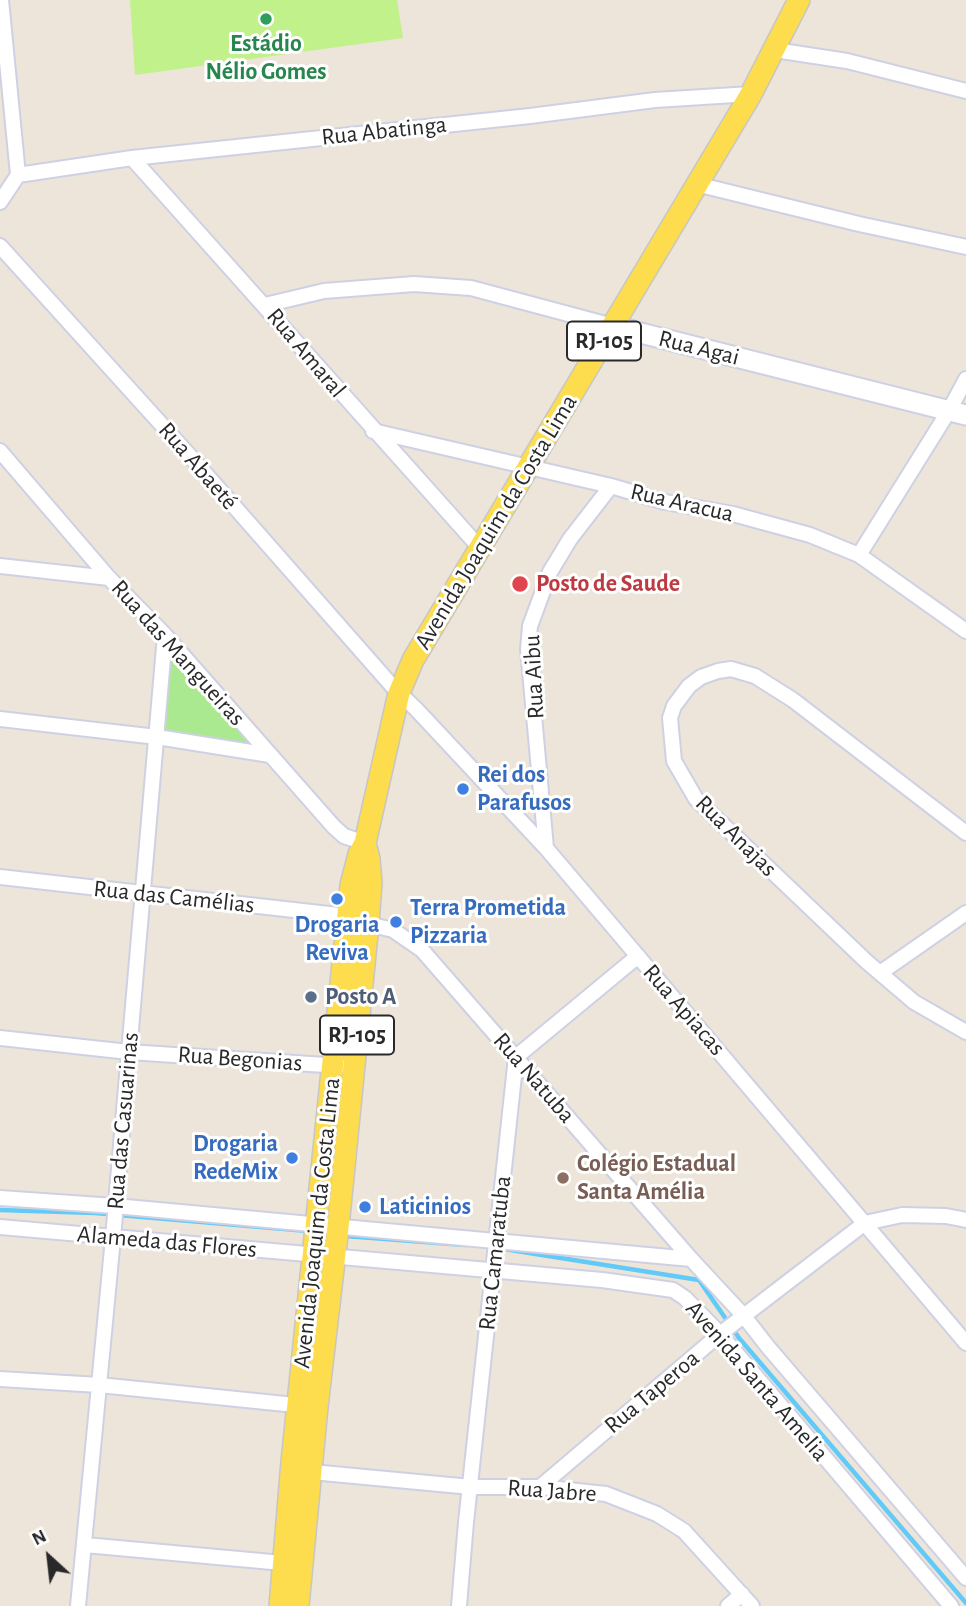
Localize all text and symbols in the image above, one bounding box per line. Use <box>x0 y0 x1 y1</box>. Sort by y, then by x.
marker: Estádio Nélio Gomes <box>258 11 274 27</box>
place label: Estádio Nélio Gomes <box>205 30 327 86</box>
street label: Rua Abatinga <box>320 110 448 152</box>
street label: Rua Amaral <box>260 302 352 404</box>
road number: RJ-105 <box>567 322 641 360</box>
street label: Rua Agai <box>656 324 742 372</box>
street label: Avenida Joaquim da Costa Lima <box>408 389 584 655</box>
street label: Rua Abaeté <box>152 416 244 516</box>
street label: Rua Aracua <box>628 477 736 529</box>
place label: Posto de Saude <box>536 570 680 598</box>
street label: Rua das Mangueiras <box>105 574 251 732</box>
marker: Posto de Saude <box>510 574 530 594</box>
street label: Rua Aibu <box>517 634 551 720</box>
place label: Rei dos Parafusos <box>477 761 571 817</box>
marker: Rei dos Parafusos <box>455 781 471 797</box>
street label: Rua Anajas <box>689 789 783 883</box>
street label: Rua das Camélias <box>92 874 256 920</box>
marker: Drogaria Reviva <box>329 891 345 907</box>
place label: Terra Prometida Pizzaria <box>410 894 566 950</box>
place label: Drogaria Reviva <box>294 911 380 967</box>
marker: Terra Prometida Pizzaria <box>388 914 404 930</box>
street label: Rua Apiacas <box>637 958 731 1062</box>
place label: Posto A <box>325 983 396 1011</box>
marker: Posto A <box>303 989 319 1005</box>
road number: RJ-105 <box>320 1016 394 1054</box>
street label: Rua Natuba <box>487 1027 581 1129</box>
street label: Rua das Casuarinas <box>101 1031 145 1211</box>
street label: Rua Begonias <box>177 1040 303 1078</box>
street label: Avenida Joaquim da Costa Lima <box>287 1076 347 1370</box>
place label: Drogaria RedeMix <box>193 1130 278 1186</box>
marker: Drogaria RedeMix <box>284 1150 300 1166</box>
place label: Colégio Estadual Santa Amélia <box>577 1150 736 1206</box>
marker: Colégio Estadual Santa Amélia <box>555 1170 571 1186</box>
street label: Rua Camaratuba <box>473 1174 517 1332</box>
place label: Laticinios <box>379 1193 471 1221</box>
marker: Laticinios <box>357 1199 373 1215</box>
street label: Alameda das Flores <box>76 1220 258 1264</box>
street label: Avenida Santa Amelia <box>679 1295 835 1467</box>
street label: Rua Taperoa <box>599 1344 705 1440</box>
street label: Rua Jabre <box>507 1474 597 1508</box>
north arrow <box>14 1522 84 1592</box>
text: N <box>29 1526 49 1549</box>

